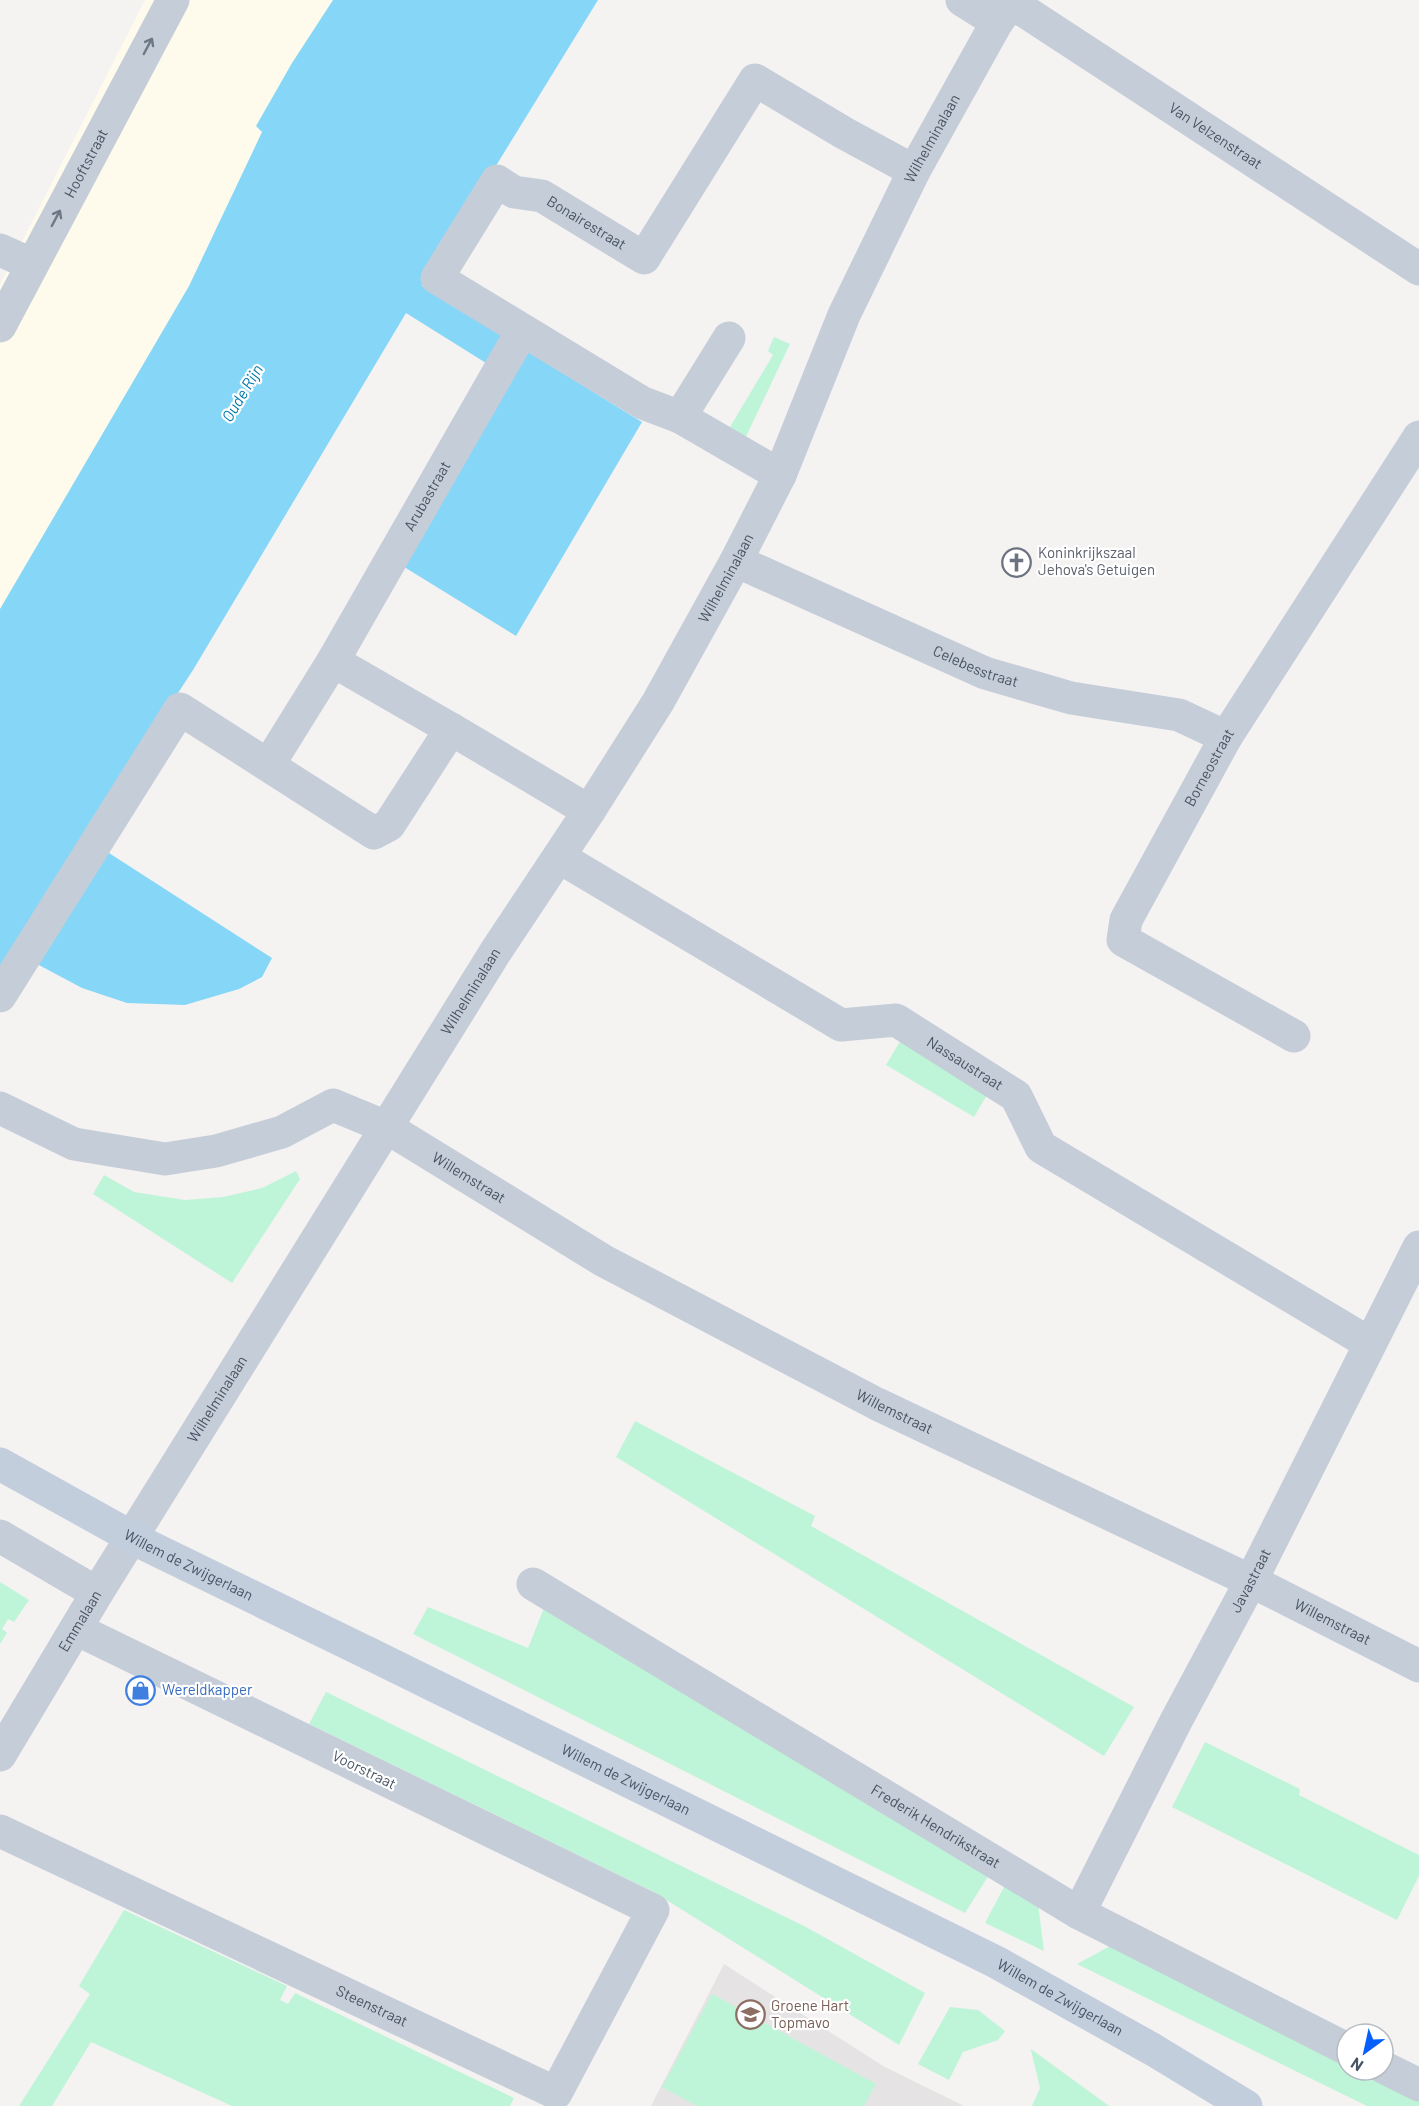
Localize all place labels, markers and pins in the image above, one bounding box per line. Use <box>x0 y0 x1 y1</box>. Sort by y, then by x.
place label: Koninkrijkszaal Jehova's Getuigen <box>1038 543 1155 578</box>
church icon: Koninkrijkszaal Jehova's Getuigen <box>1001 546 1033 578</box>
shop icon: Wereldkapper <box>125 1674 157 1706</box>
place label: Wereldkapper <box>162 1680 253 1698</box>
place label: Groene Hart Topmavo <box>771 1996 849 2031</box>
school or university icon: Groene Hart Topmavo <box>734 1999 766 2031</box>

